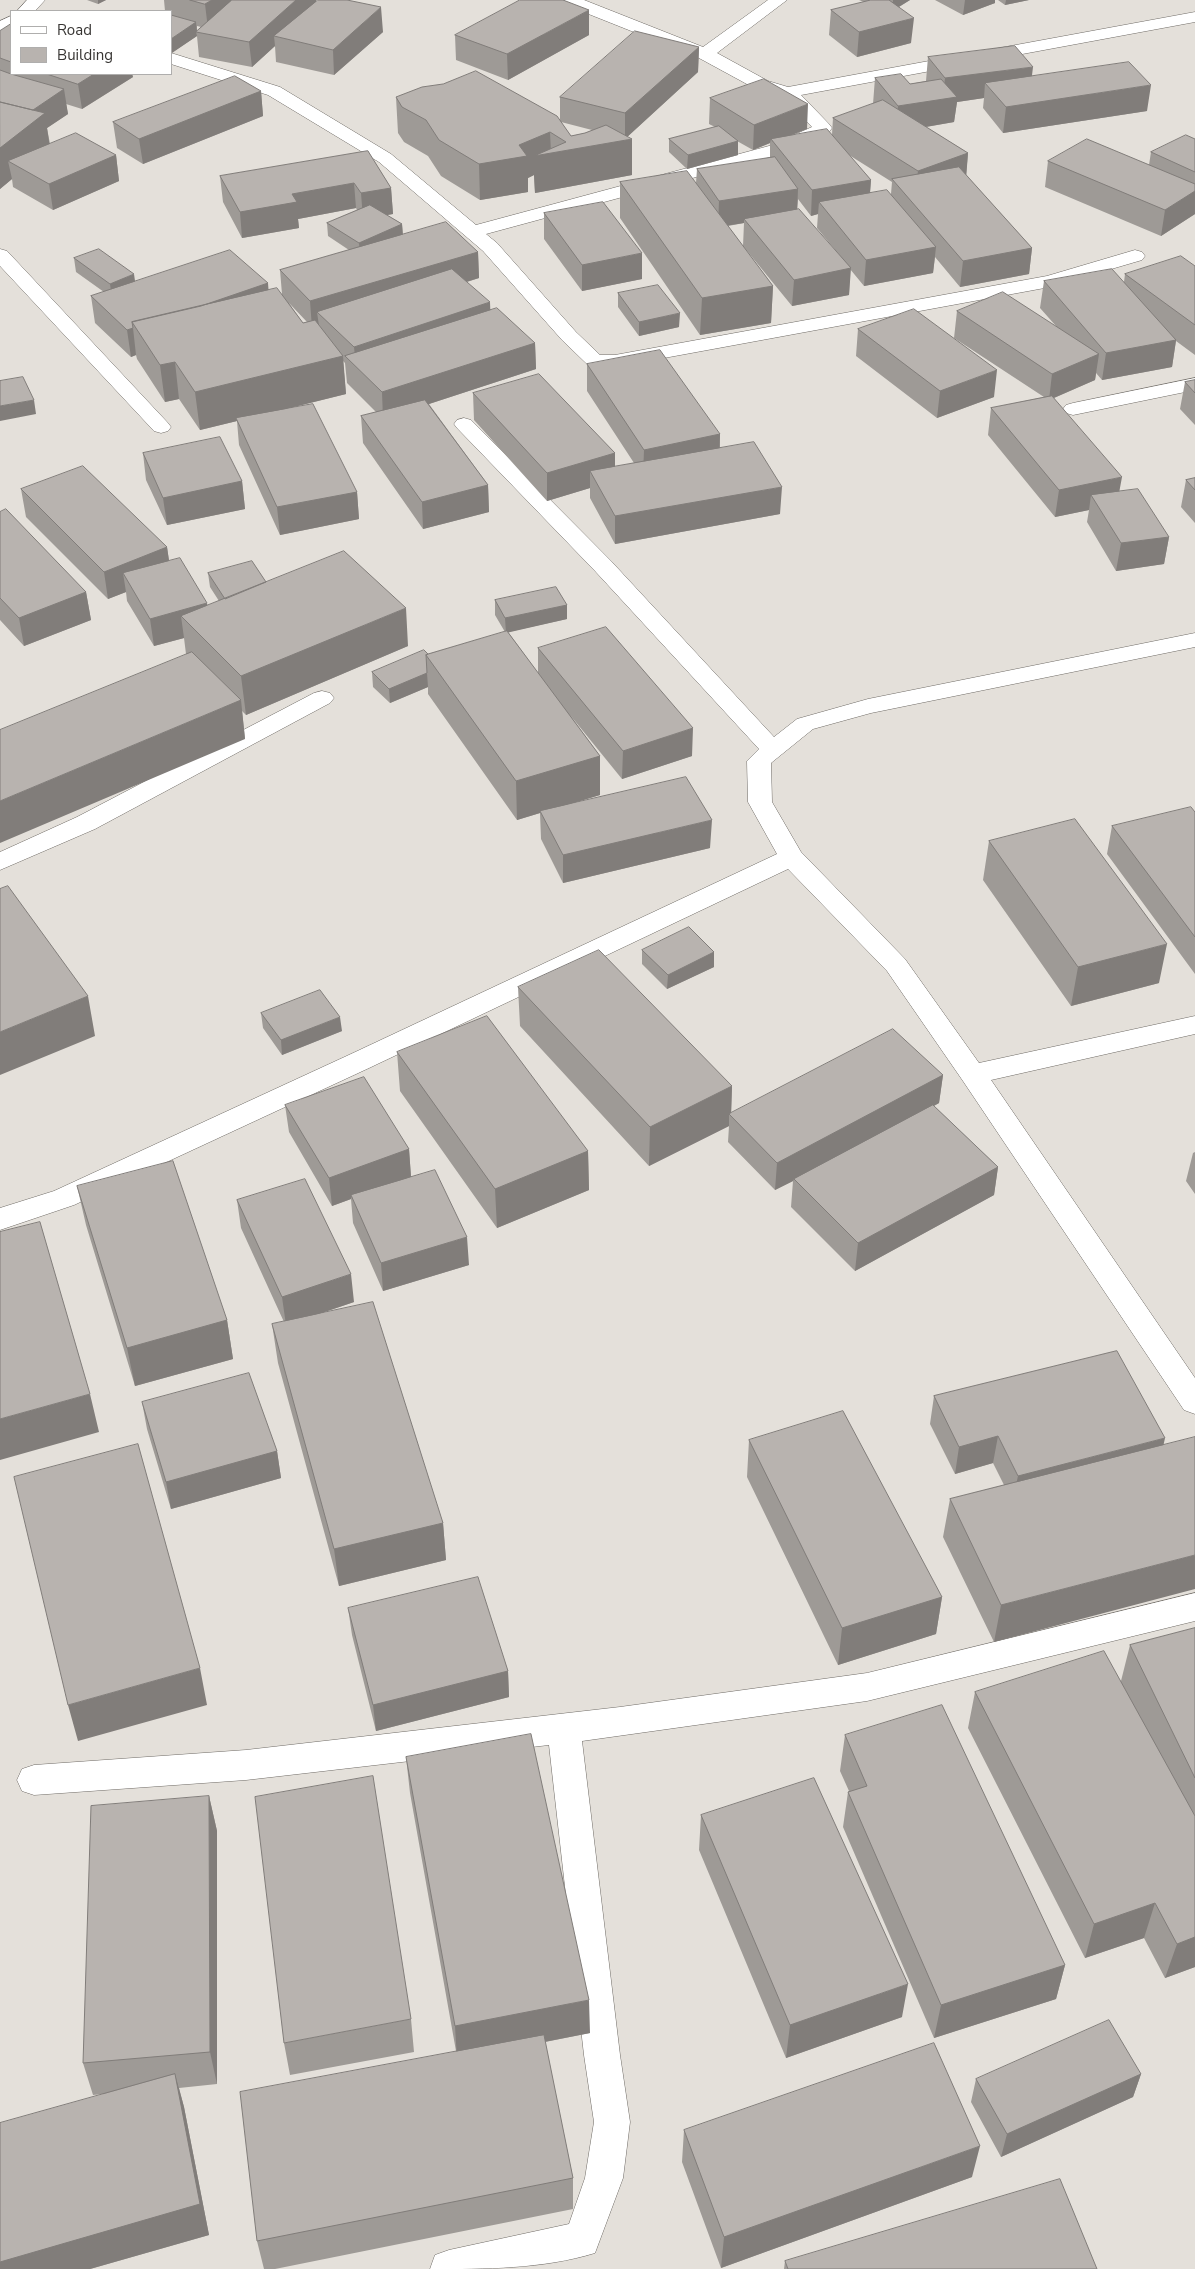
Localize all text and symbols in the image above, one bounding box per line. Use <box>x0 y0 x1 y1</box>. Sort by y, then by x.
legend <box>10 10 172 75</box>
text: Road <box>57 20 92 40</box>
text: Building <box>57 45 113 65</box>

